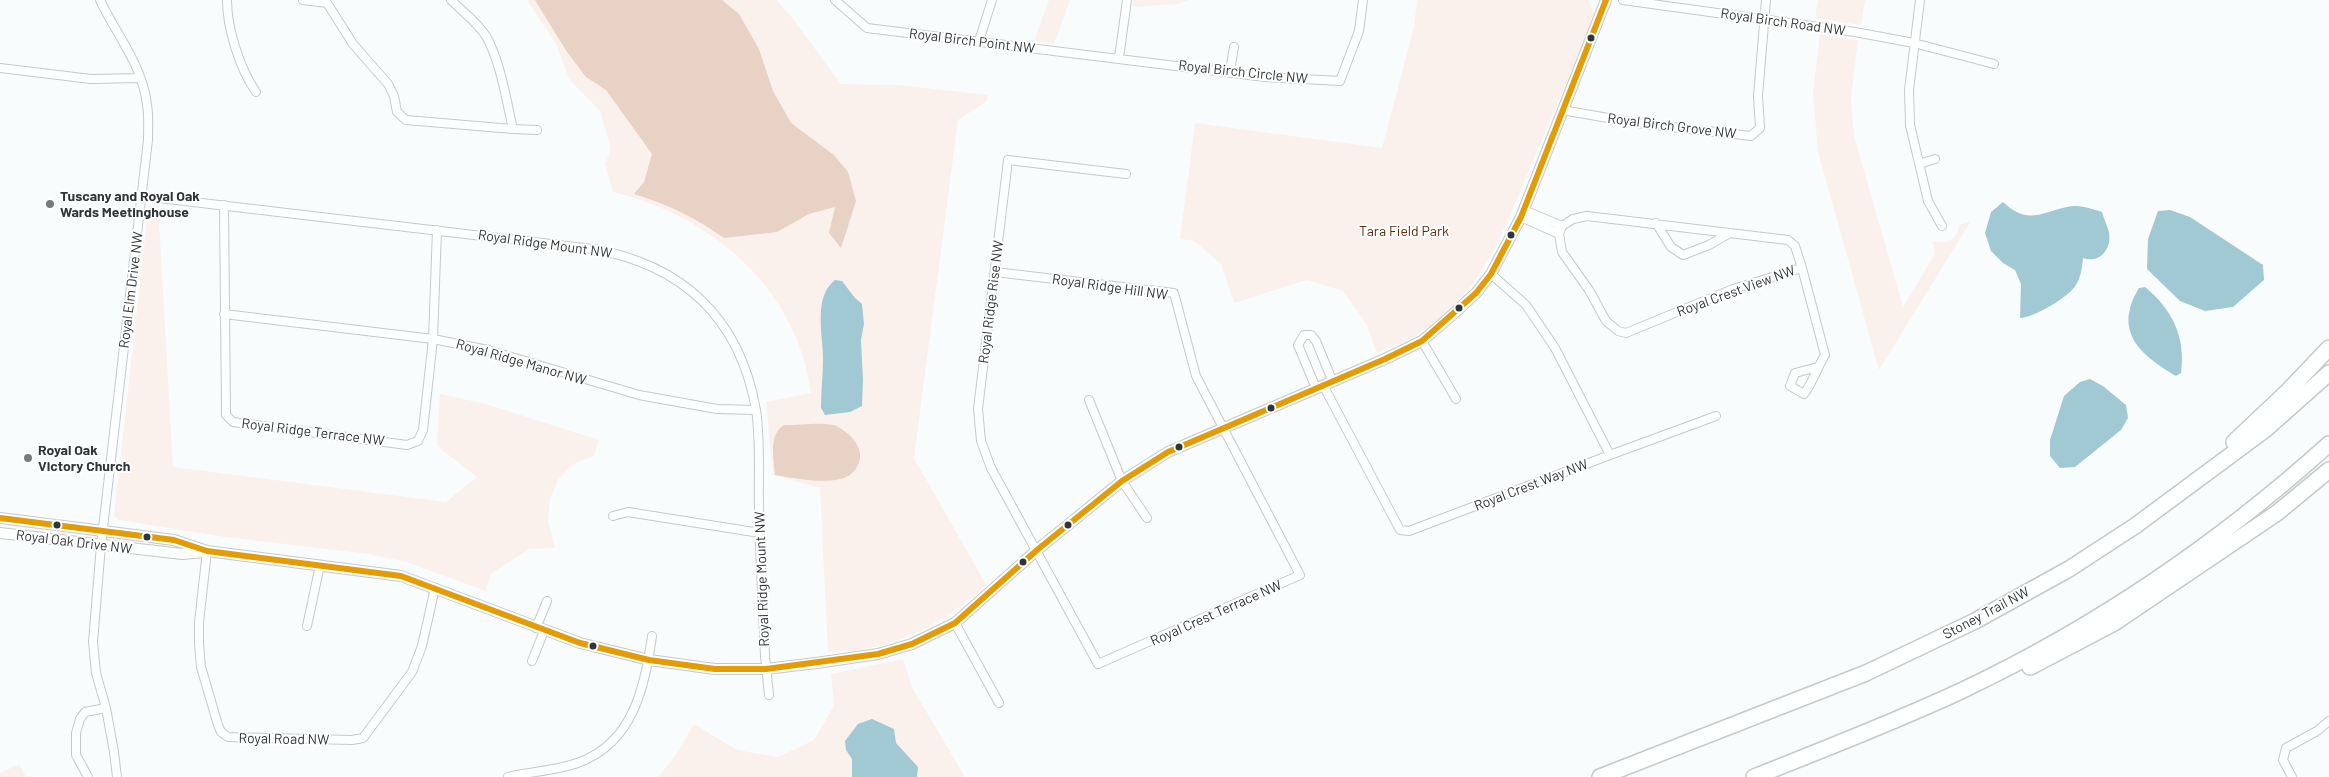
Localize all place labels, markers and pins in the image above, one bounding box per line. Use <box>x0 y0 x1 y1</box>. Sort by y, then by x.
unlabelled marker <box>1586 33 1596 43</box>
place label: Tuscany and Royal Oak Wards Meetinghouse <box>60 188 200 220</box>
marker: Tuscany and Royal Oak Wards Meetinghouse <box>44 198 56 210</box>
unlabelled marker <box>1506 230 1516 240</box>
unlabelled marker <box>1454 303 1464 313</box>
unlabelled marker <box>1266 403 1276 413</box>
place label: Royal Oak Victory Church <box>38 442 130 474</box>
unlabelled marker <box>1174 442 1184 452</box>
marker: Royal Oak Victory Church <box>22 452 34 464</box>
unlabelled marker <box>52 520 62 530</box>
unlabelled marker <box>1063 520 1073 530</box>
unlabelled marker <box>142 532 152 542</box>
unlabelled marker <box>1018 557 1028 567</box>
unlabelled marker <box>588 641 598 651</box>

